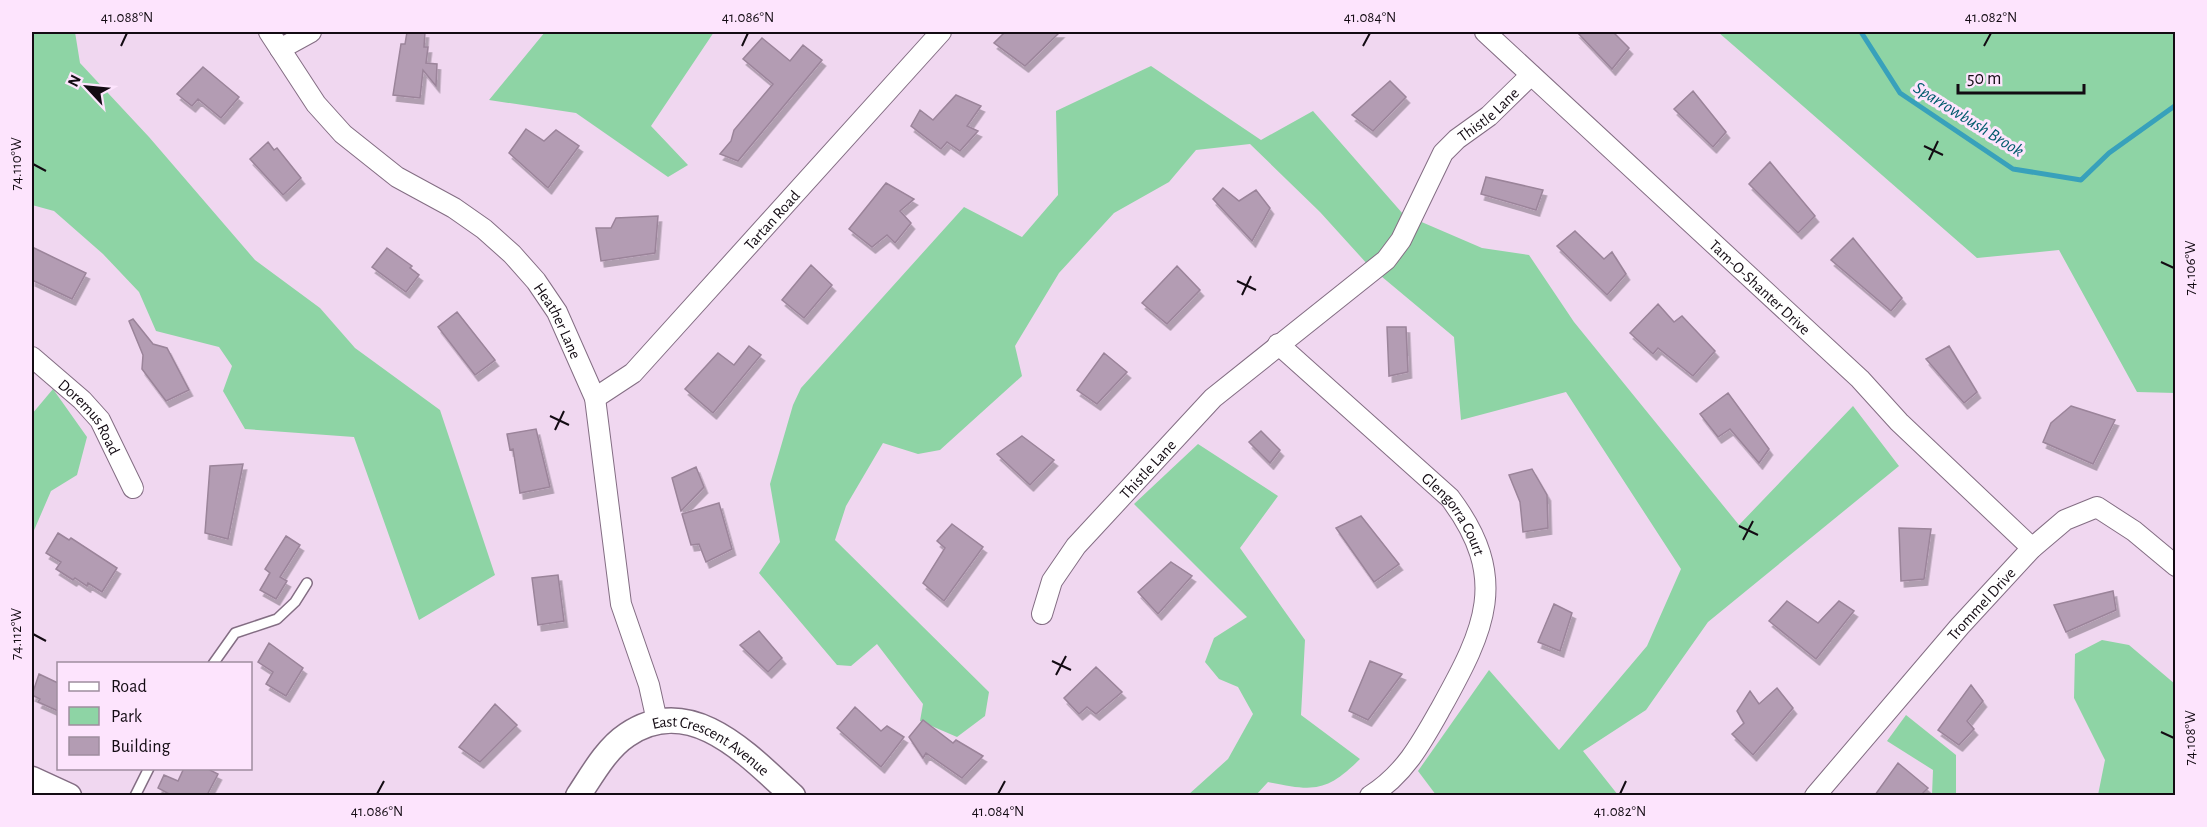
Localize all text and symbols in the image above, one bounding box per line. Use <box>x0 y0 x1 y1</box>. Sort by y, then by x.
text: 41.088°N <box>101 10 153 25</box>
text: 41.086°N <box>722 10 774 25</box>
text: 41.084°N <box>1344 10 1396 25</box>
text: 41.082°N <box>1965 10 2017 25</box>
north arrow <box>57 57 117 117</box>
scale bar <box>1958 57 2084 95</box>
text: 50 m <box>1967 70 2001 88</box>
text: N <box>65 72 84 89</box>
water label: Sparrowbush Brook <box>1910 79 2027 161</box>
street label: Thistle Lane <box>1455 85 1522 145</box>
text: 74.110°W <box>9 137 24 191</box>
street label: Tartan Road <box>741 187 803 253</box>
street label: Tam-O-Shanter Drive <box>1706 237 1813 338</box>
text: 74.106°W <box>2183 240 2198 296</box>
street label: Heather Lane <box>531 280 584 361</box>
street label: Doremus Road <box>55 376 123 457</box>
street label: Thistle Lane <box>1117 437 1179 502</box>
street label: Glengorra Court <box>1418 470 1487 557</box>
street label: Trommel Drive <box>1945 565 2019 644</box>
text: 74.112°W <box>9 607 24 660</box>
legend <box>57 662 252 770</box>
text: Road <box>111 678 147 696</box>
text: Park <box>111 708 143 726</box>
text: 74.108°W <box>2183 710 2198 766</box>
street label: East Crescent Avenue <box>650 714 772 779</box>
text: Building <box>111 738 171 756</box>
text: 41.086°N <box>351 804 403 819</box>
text: 41.084°N <box>972 804 1024 819</box>
text: 41.082°N <box>1594 804 1646 819</box>

